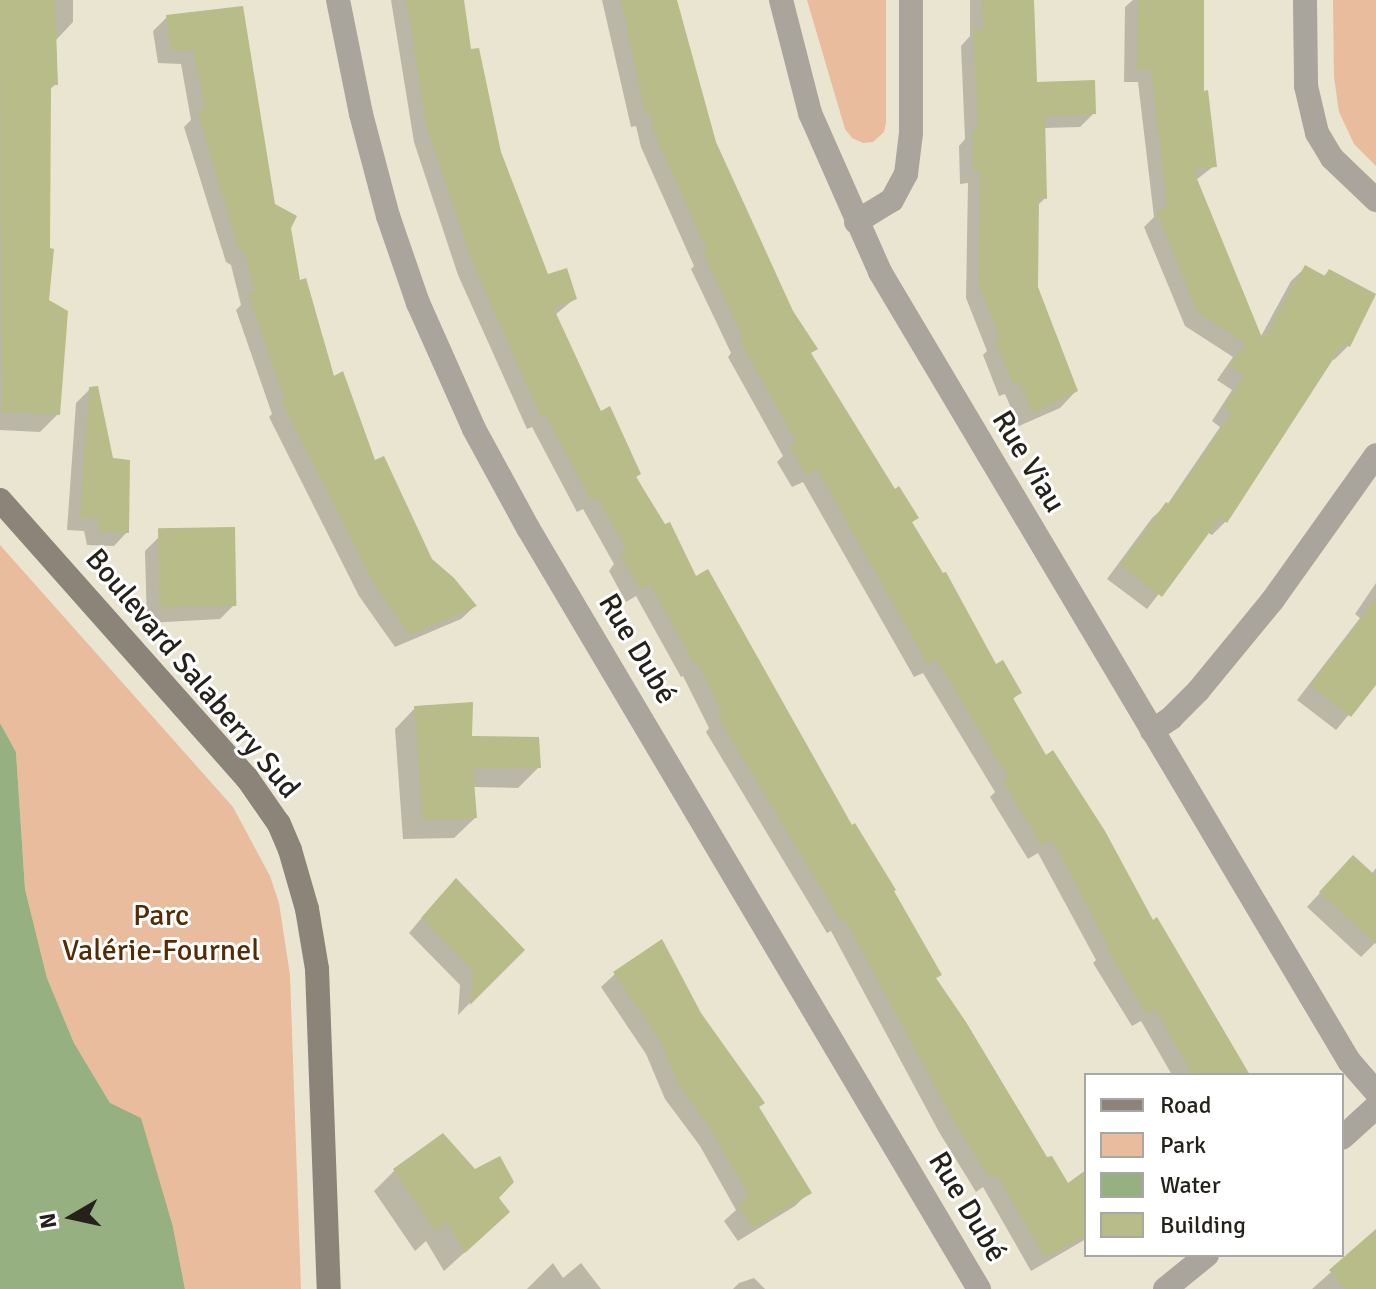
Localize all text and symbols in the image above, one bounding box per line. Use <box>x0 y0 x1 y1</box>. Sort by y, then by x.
street label: Rue Viau <box>984 405 1072 519</box>
street label: Boulevard Salaberry Sud <box>77 542 307 806</box>
street label: Rue Dubé <box>590 587 684 711</box>
park label: Parc Valérie-Fournel <box>62 898 260 968</box>
legend <box>1084 1073 1344 1257</box>
text: Road <box>1160 1090 1211 1120</box>
text: Park <box>1160 1130 1206 1160</box>
street label: Rue Dubé <box>920 1145 1014 1269</box>
text: Water <box>1160 1170 1220 1200</box>
north arrow <box>32 1177 112 1257</box>
text: Building <box>1160 1210 1246 1240</box>
text: N <box>33 1211 62 1231</box>

